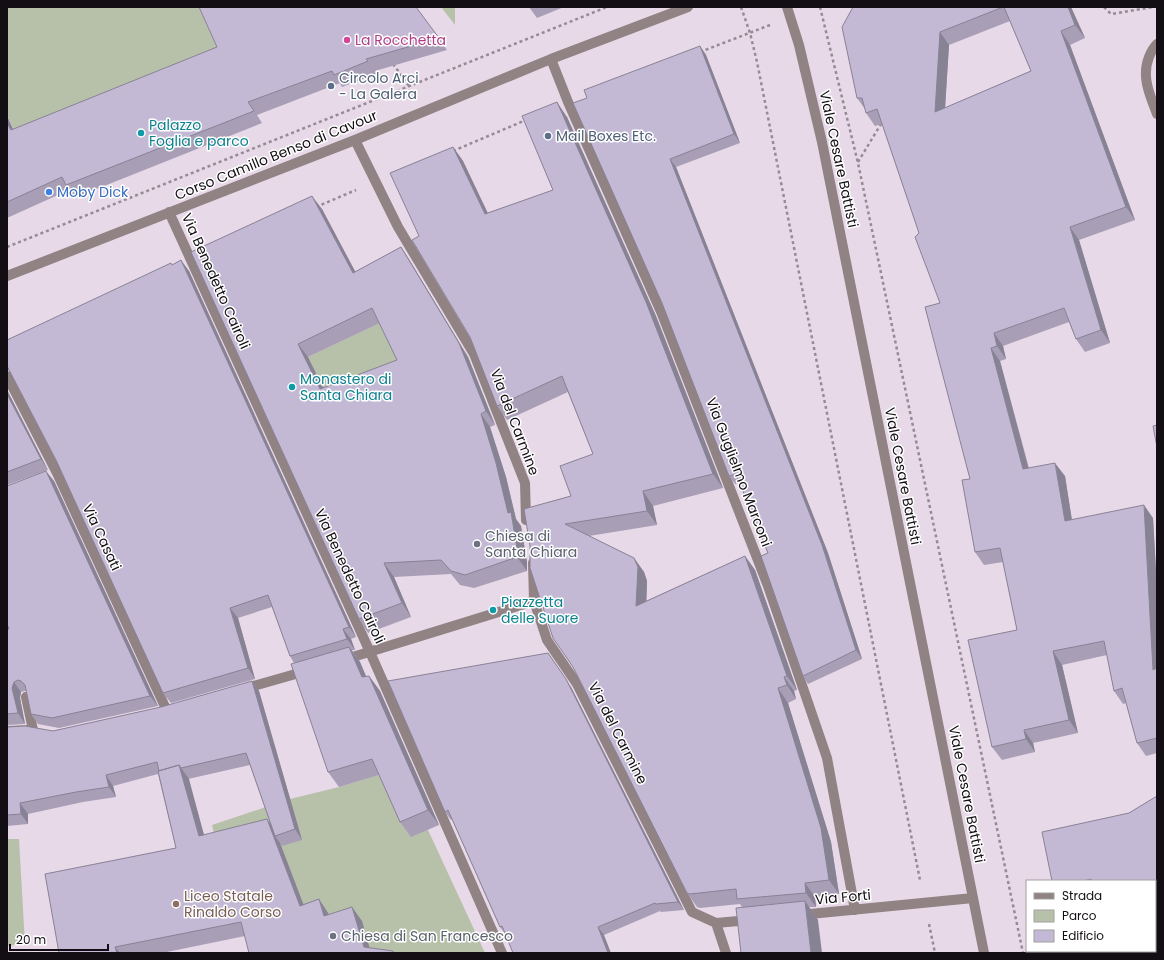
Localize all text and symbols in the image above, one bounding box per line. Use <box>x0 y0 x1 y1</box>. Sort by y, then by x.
place label: La Rocchetta <box>355 30 446 50</box>
marker: La Rocchetta <box>342 35 352 45</box>
place label: Circolo Arci - La Galera <box>339 68 419 104</box>
marker: Circolo Arci - La Galera <box>326 81 336 91</box>
street label: Viale Cesare Battisti <box>815 89 863 229</box>
street label: Corso Camillo Benso di Cavour <box>172 105 380 205</box>
place label: Palazzo Foglia e parco <box>149 115 249 151</box>
place label: Mail Boxes Etc. <box>556 126 656 146</box>
marker: Palazzo Foglia e parco <box>136 128 146 138</box>
marker: Mail Boxes Etc. <box>543 131 553 141</box>
place label: Moby Dick <box>57 182 129 202</box>
marker: Moby Dick <box>44 187 54 197</box>
street label: Via Benedetto Cairoli <box>177 210 255 352</box>
street label: Via del Carmine <box>486 366 545 478</box>
place label: Monastero di Santa Chiara <box>300 369 392 405</box>
marker: Monastero di Santa Chiara <box>287 382 297 392</box>
street label: Via Guglielmo Marconi <box>701 395 777 549</box>
street label: Viale Cesare Battisti <box>880 406 926 546</box>
street label: Via Casati <box>78 500 126 574</box>
street label: Via Benedetto Cairoli <box>310 505 390 647</box>
place label: Chiesa di Santa Chiara <box>485 526 577 562</box>
marker: Chiesa di Santa Chiara <box>472 539 482 549</box>
place label: Piazzetta delle Suore <box>501 592 579 628</box>
marker: Piazzetta delle Suore <box>488 605 498 615</box>
street label: Via del Carmine <box>584 678 653 788</box>
street label: Viale Cesare Battisti <box>944 724 990 864</box>
legend <box>1026 880 1156 952</box>
street label: Via Forti <box>814 885 872 909</box>
place label: Liceo Statale Rinaldo Corso <box>184 886 281 922</box>
text: Strada <box>1062 887 1102 904</box>
marker: Liceo Statale Rinaldo Corso <box>171 899 181 909</box>
text: Parco <box>1062 907 1097 924</box>
scale bar <box>10 926 108 952</box>
place label: Chiesa di San Francesco <box>341 926 513 946</box>
text: Edificio <box>1062 927 1104 944</box>
text: 20 m <box>16 931 46 948</box>
marker: Chiesa di San Francesco <box>328 931 338 941</box>

